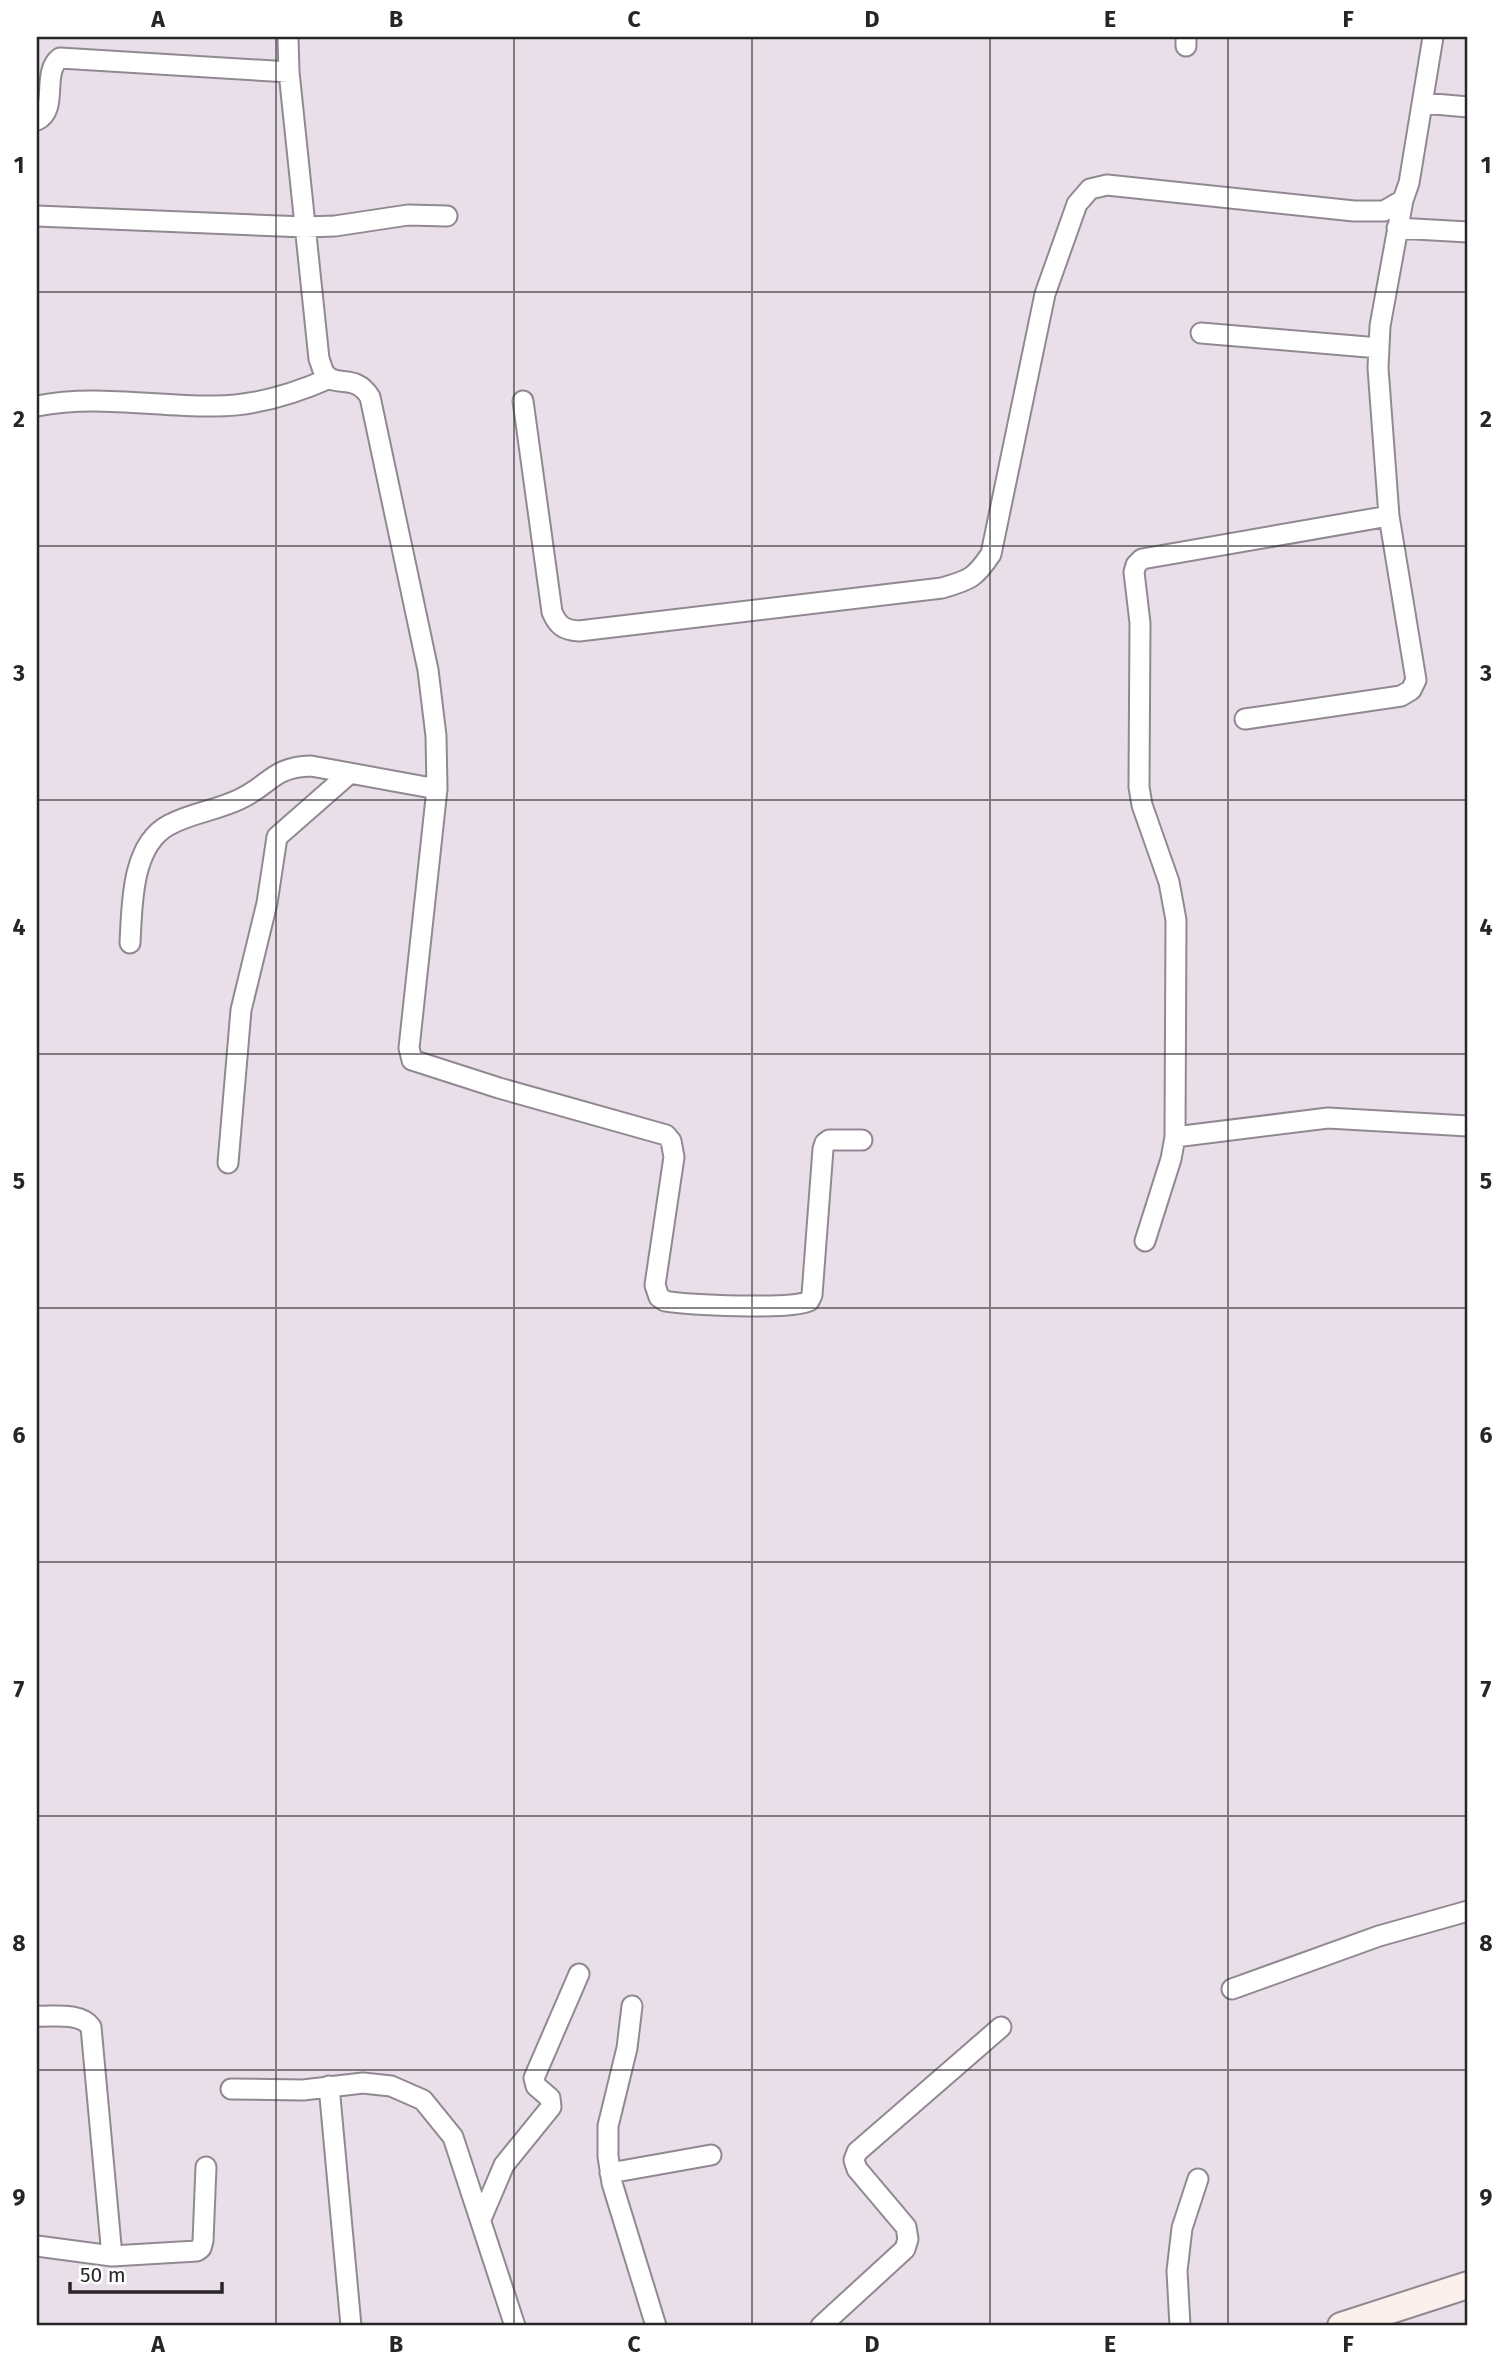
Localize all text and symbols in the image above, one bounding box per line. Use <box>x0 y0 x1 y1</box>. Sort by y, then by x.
text: A <box>150 5 165 33</box>
text: B <box>389 5 403 33</box>
text: C <box>627 5 641 33</box>
text: D <box>865 5 880 33</box>
text: E <box>1104 5 1116 33</box>
text: F <box>1342 5 1354 33</box>
text: 1 <box>14 151 24 179</box>
text: 1 <box>1481 151 1491 179</box>
text: 2 <box>13 405 25 433</box>
text: 2 <box>1480 405 1492 433</box>
text: 3 <box>12 659 25 687</box>
text: 3 <box>1479 659 1492 687</box>
text: 4 <box>13 913 26 941</box>
text: 4 <box>1480 913 1493 941</box>
text: 5 <box>13 1167 25 1195</box>
text: 5 <box>1480 1167 1492 1195</box>
text: 6 <box>13 1421 26 1449</box>
text: 6 <box>1480 1421 1493 1449</box>
text: 7 <box>14 1675 25 1703</box>
text: 7 <box>1481 1675 1492 1703</box>
text: 8 <box>12 1929 26 1957</box>
text: 8 <box>1479 1929 1493 1957</box>
text: 9 <box>13 2183 26 2211</box>
text: 9 <box>1480 2183 1493 2211</box>
scale bar <box>70 2251 222 2295</box>
text: 50 m <box>80 2262 126 2288</box>
text: A <box>150 2330 165 2358</box>
text: B <box>389 2330 403 2358</box>
text: C <box>627 2330 641 2358</box>
text: D <box>865 2330 880 2358</box>
text: E <box>1104 2330 1116 2358</box>
text: F <box>1342 2330 1354 2358</box>

